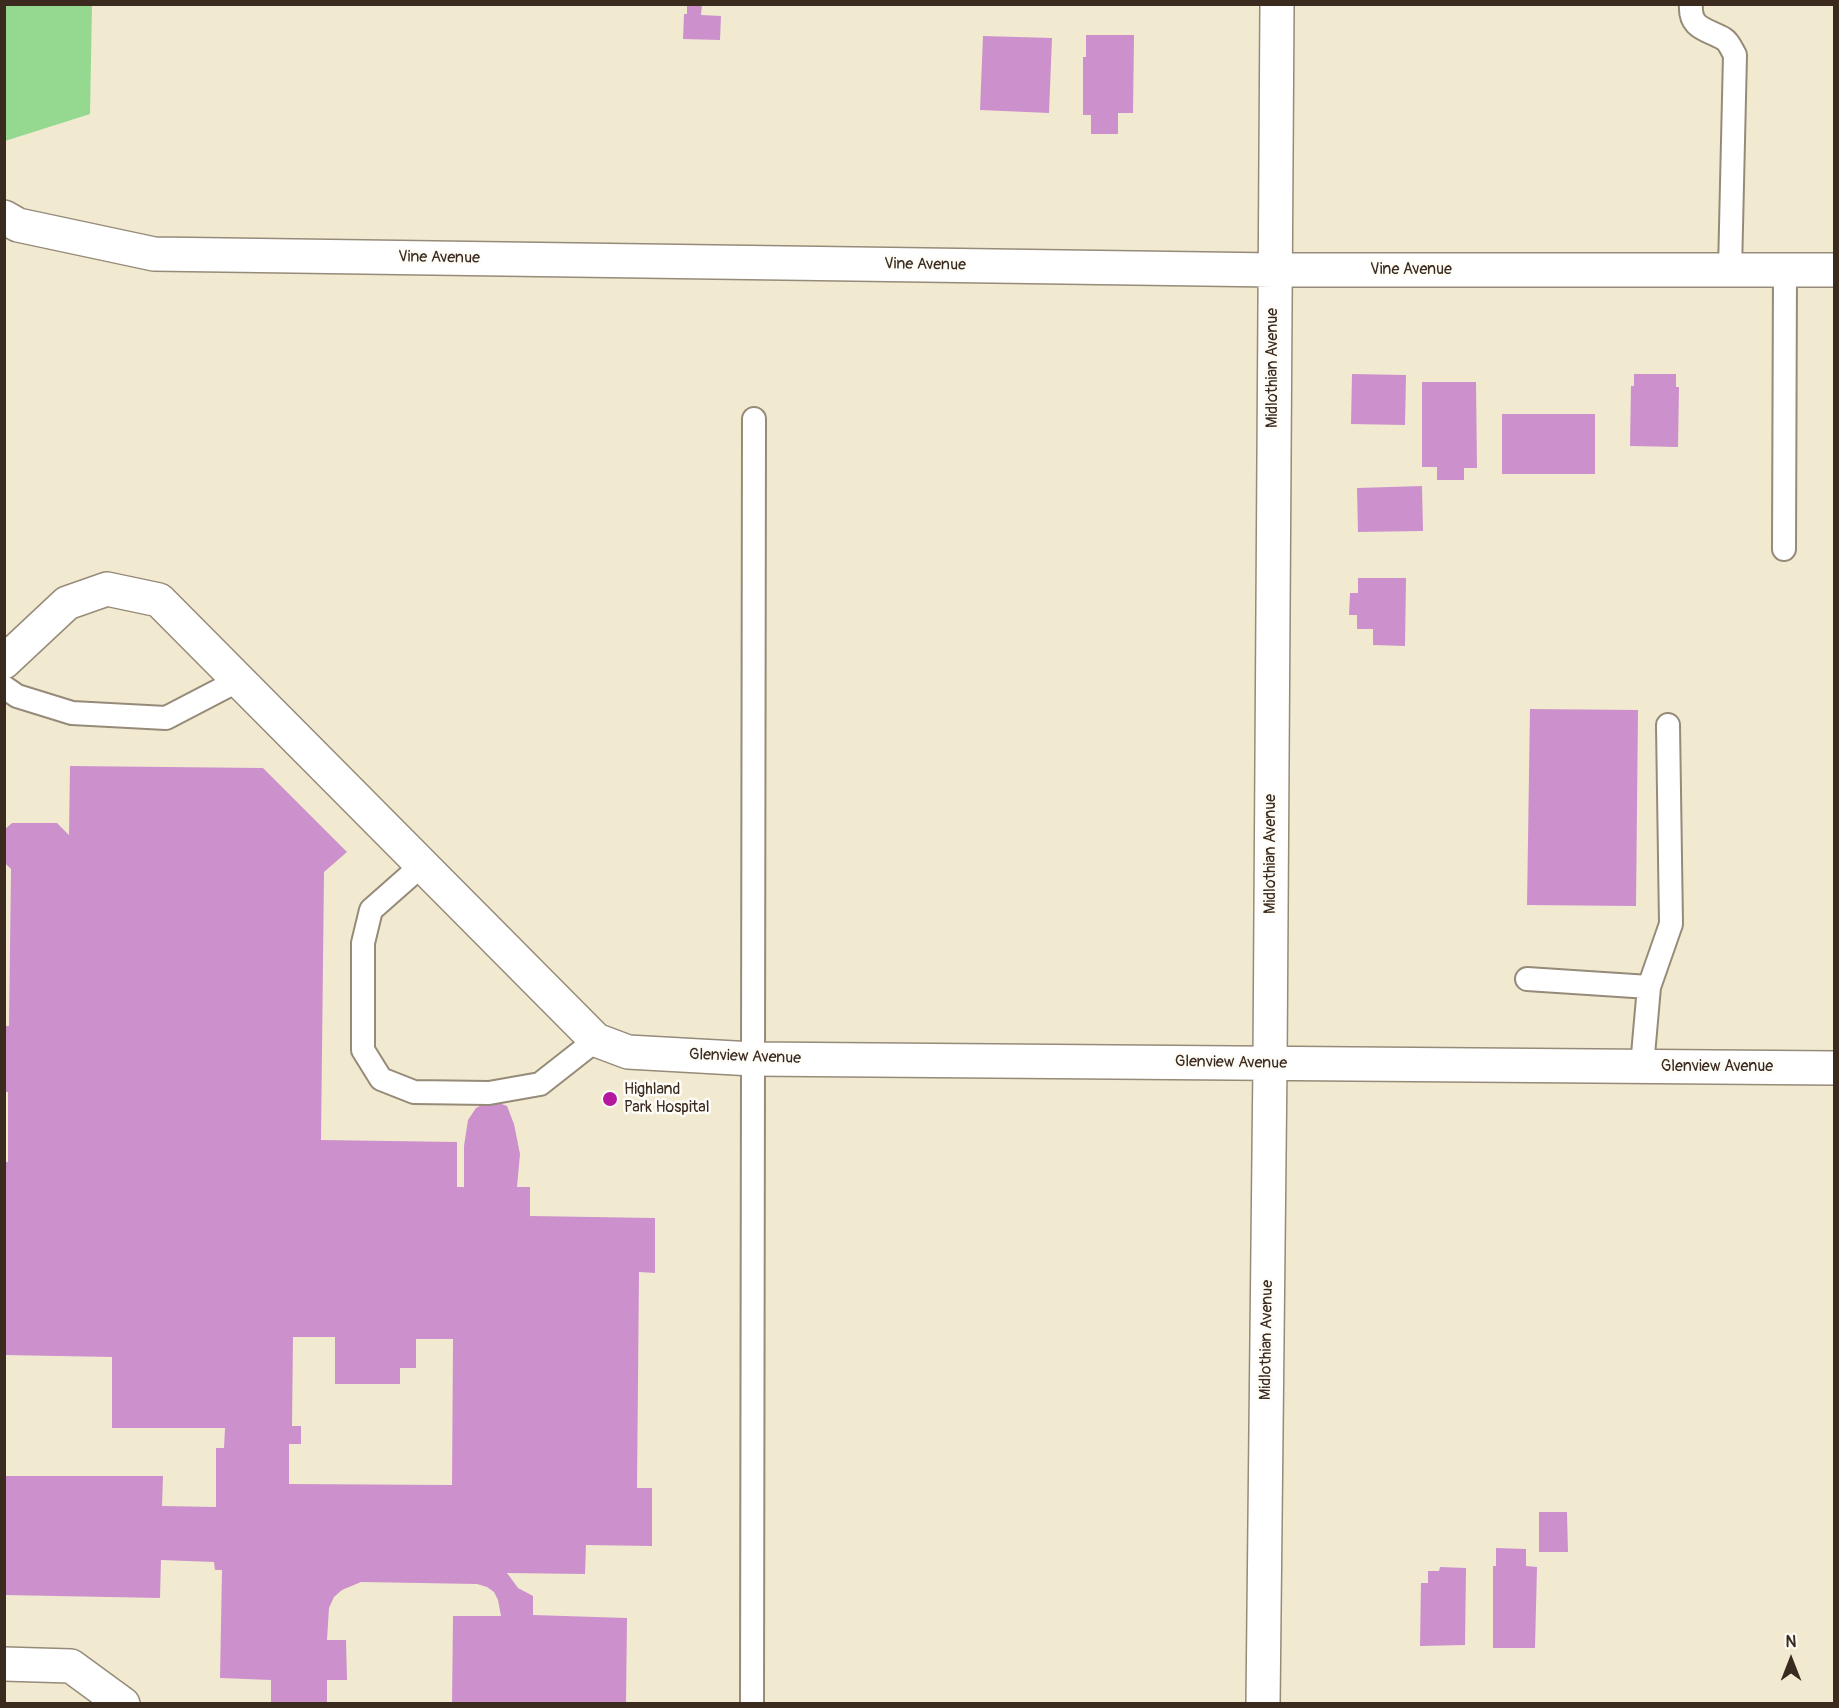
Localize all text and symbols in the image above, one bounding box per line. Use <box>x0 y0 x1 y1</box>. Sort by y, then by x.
street label: Vine Avenue <box>398 248 480 268</box>
street label: Vine Avenue <box>884 255 966 275</box>
street label: Vine Avenue <box>1370 260 1452 280</box>
street label: Midlothian Avenue <box>1263 308 1283 428</box>
street label: Midlothian Avenue <box>1261 794 1281 914</box>
street label: Glenview Avenue <box>689 1045 801 1069</box>
street label: Glenview Avenue <box>1175 1052 1287 1074</box>
street label: Glenview Avenue <box>1661 1057 1773 1077</box>
place label: Highland Park Hospital <box>624 1080 709 1118</box>
marker: Highland Park Hospital <box>601 1090 619 1108</box>
street label: Midlothian Avenue <box>1256 1280 1278 1400</box>
north arrow <box>1761 1630 1821 1690</box>
text: N <box>1786 1632 1796 1652</box>

